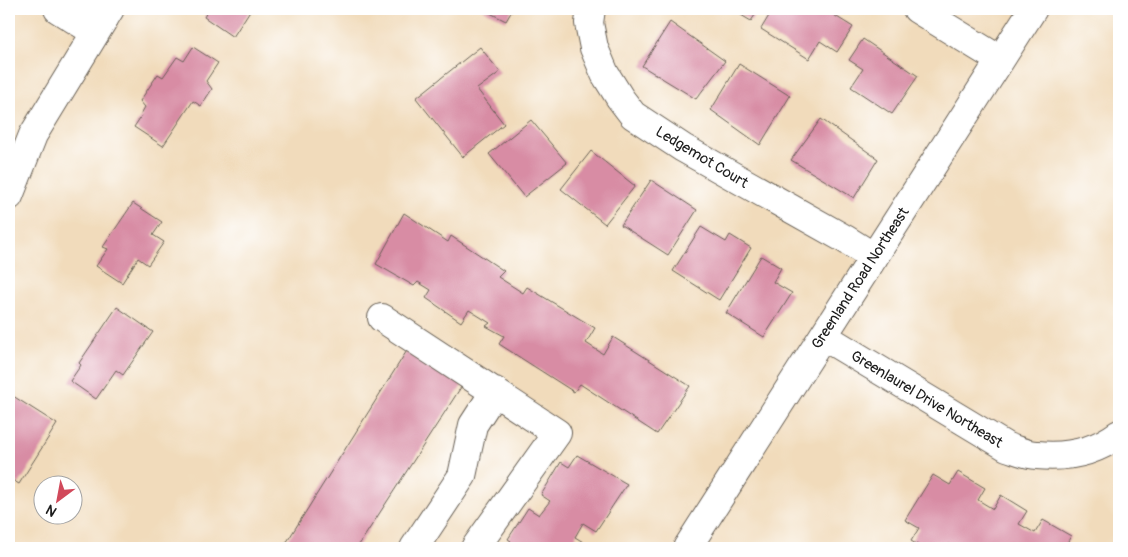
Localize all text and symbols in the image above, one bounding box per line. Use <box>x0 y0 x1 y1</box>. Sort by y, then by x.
street label: Ledgemot Court <box>652 122 752 193</box>
street label: Greenland Road Northeast <box>807 203 914 353</box>
street label: Greenlaurel Drive Northeast <box>847 346 1007 453</box>
north arrow <box>32 474 82 524</box>
text: N <box>43 501 60 520</box>

